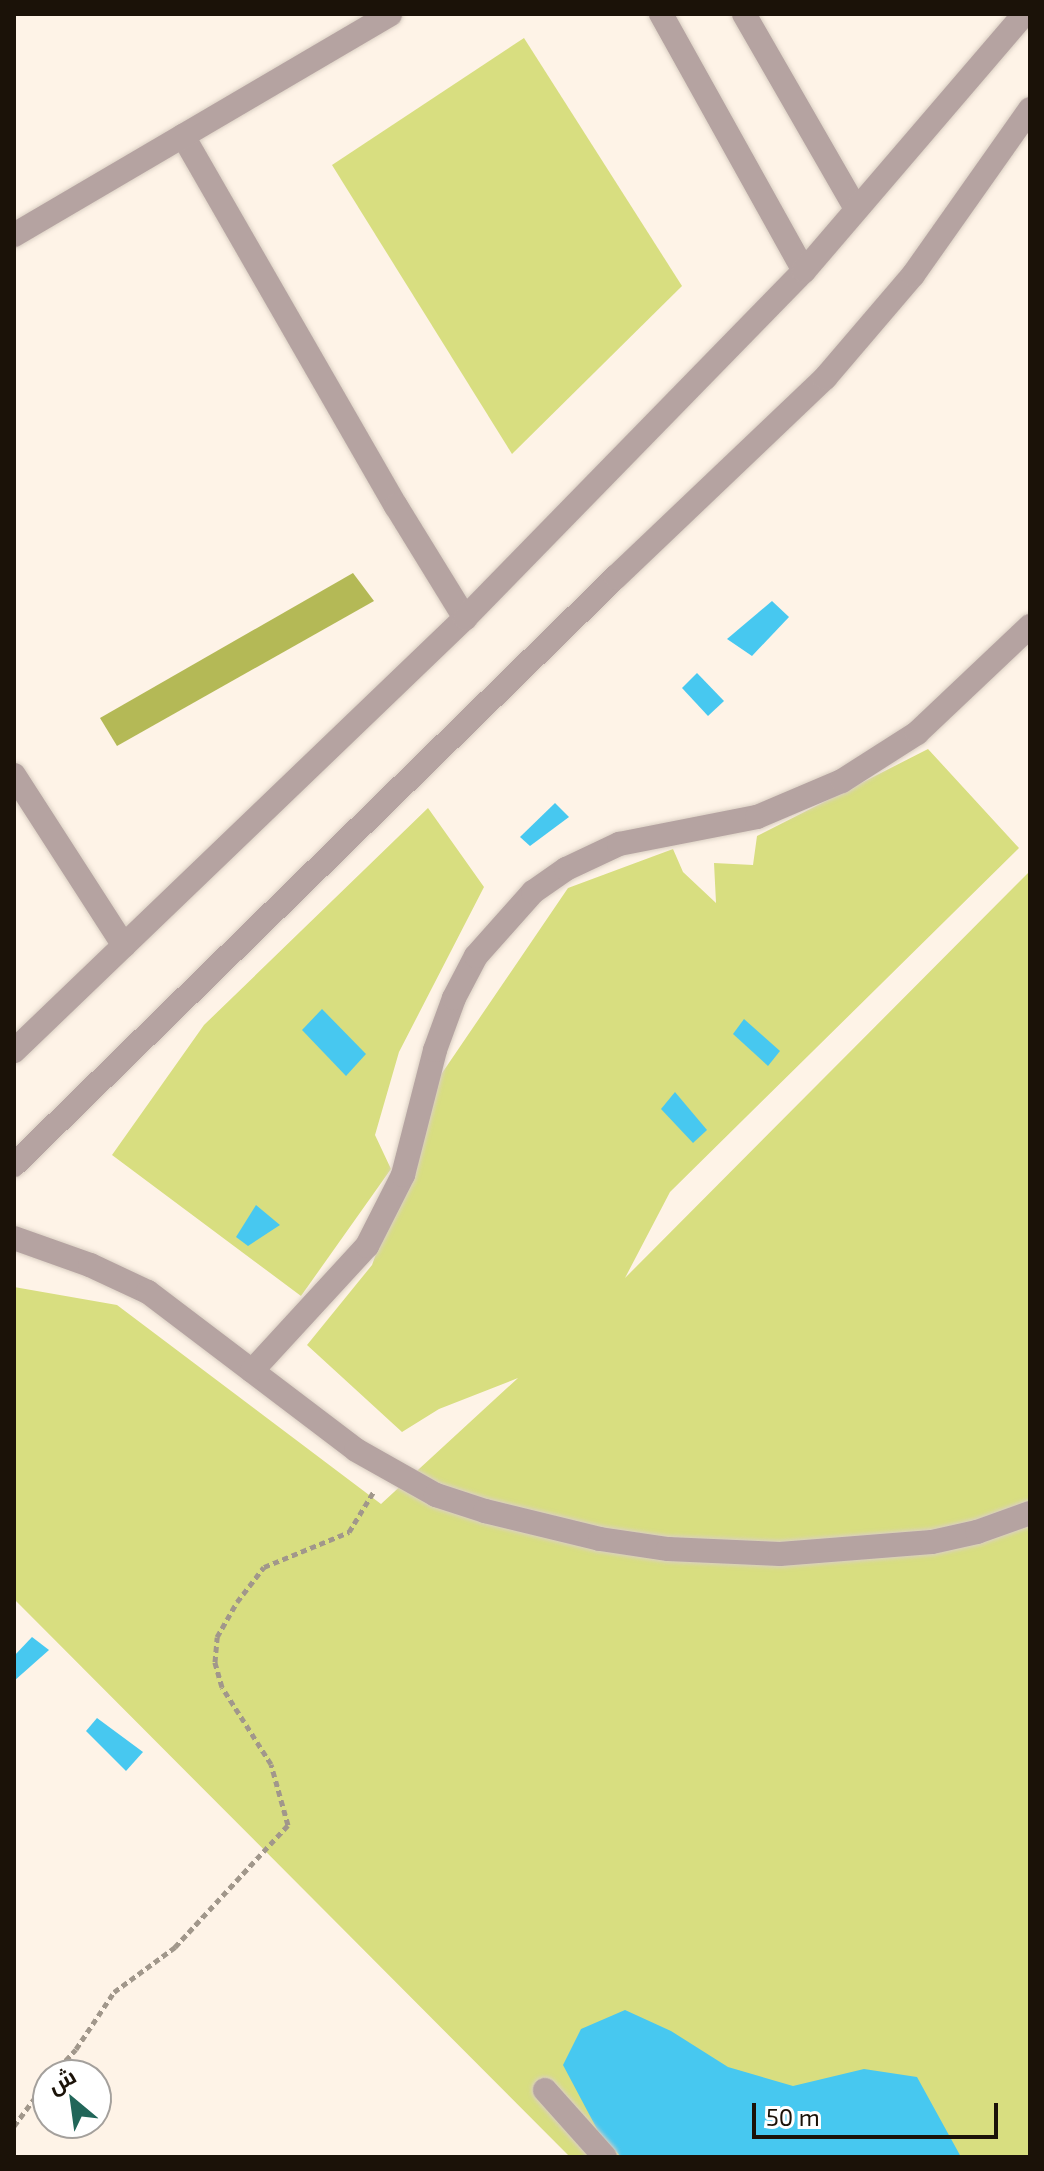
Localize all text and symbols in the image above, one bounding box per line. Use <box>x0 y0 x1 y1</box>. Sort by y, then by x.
north arrow <box>32 2059 112 2139</box>
text: ش <box>43 2062 80 2098</box>
scale bar <box>756 2087 1002 2137</box>
text: 50 m <box>766 2102 820 2131</box>

